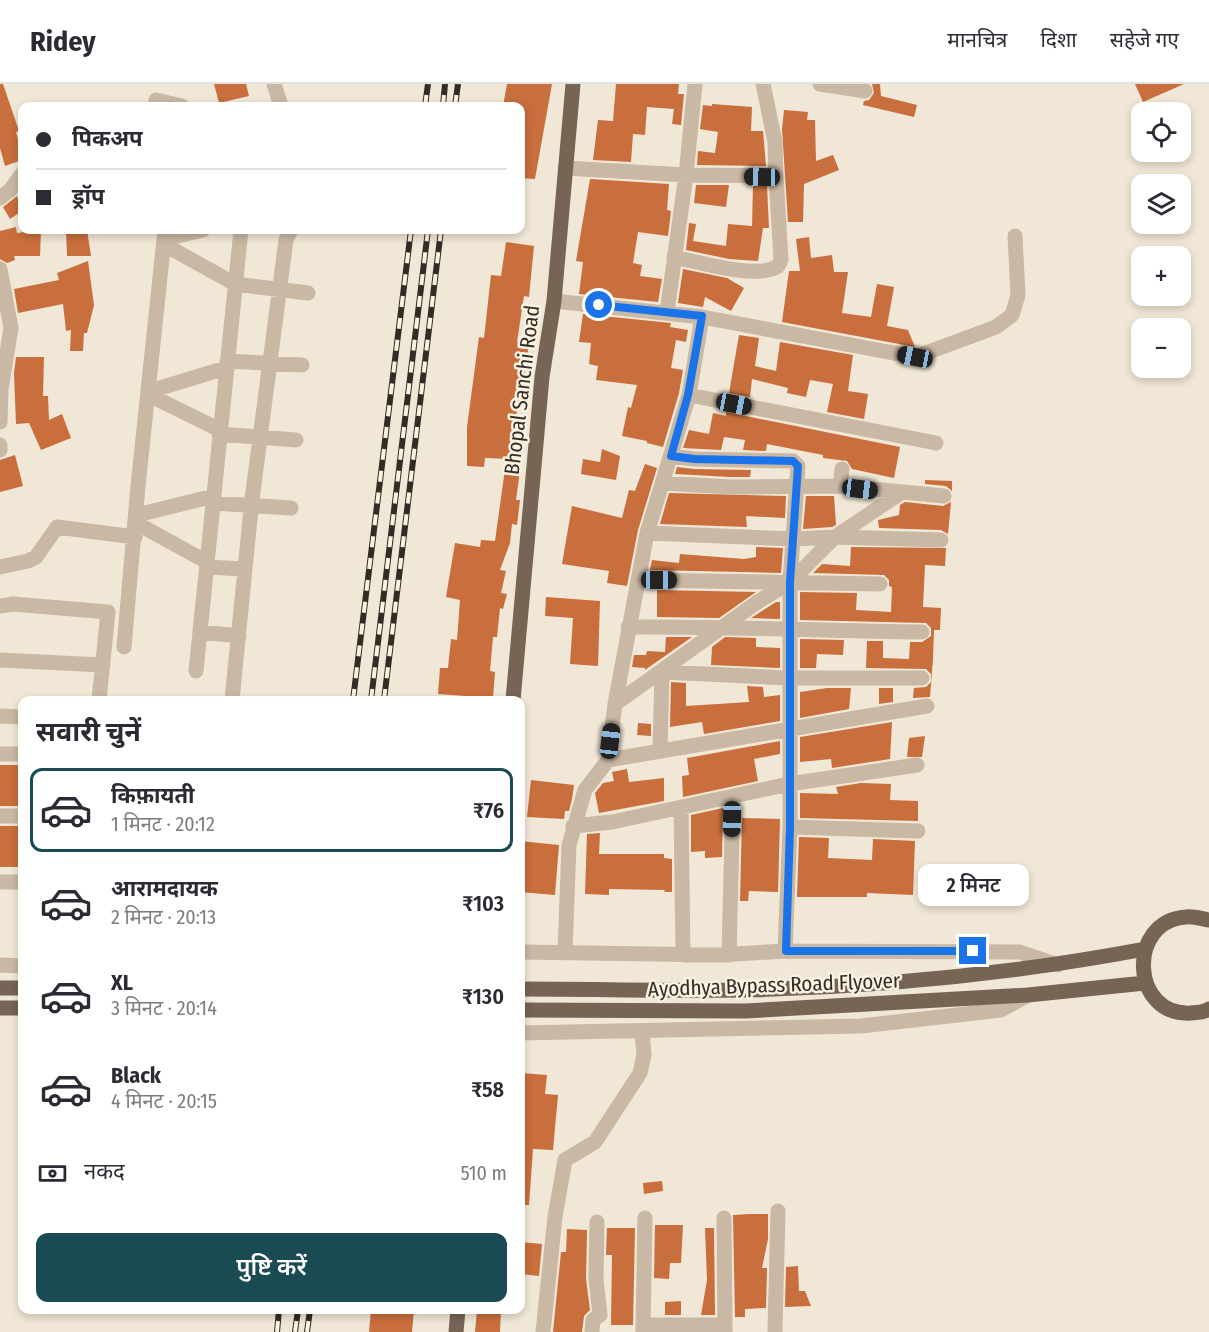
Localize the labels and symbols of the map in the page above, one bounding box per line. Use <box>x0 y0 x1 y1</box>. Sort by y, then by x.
car <box>744 168 780 186</box>
route start <box>585 291 612 318</box>
street label: Bhopal Sanchi Road <box>499 304 545 476</box>
car <box>896 345 934 369</box>
car <box>715 392 753 416</box>
car <box>841 478 879 500</box>
car <box>641 571 677 589</box>
car <box>599 722 621 760</box>
car <box>723 801 741 837</box>
callout: 2 मिनट <box>918 864 1028 906</box>
route end <box>959 937 986 964</box>
street label: Ayodhya Bypass Road Flyover <box>647 968 901 1002</box>

